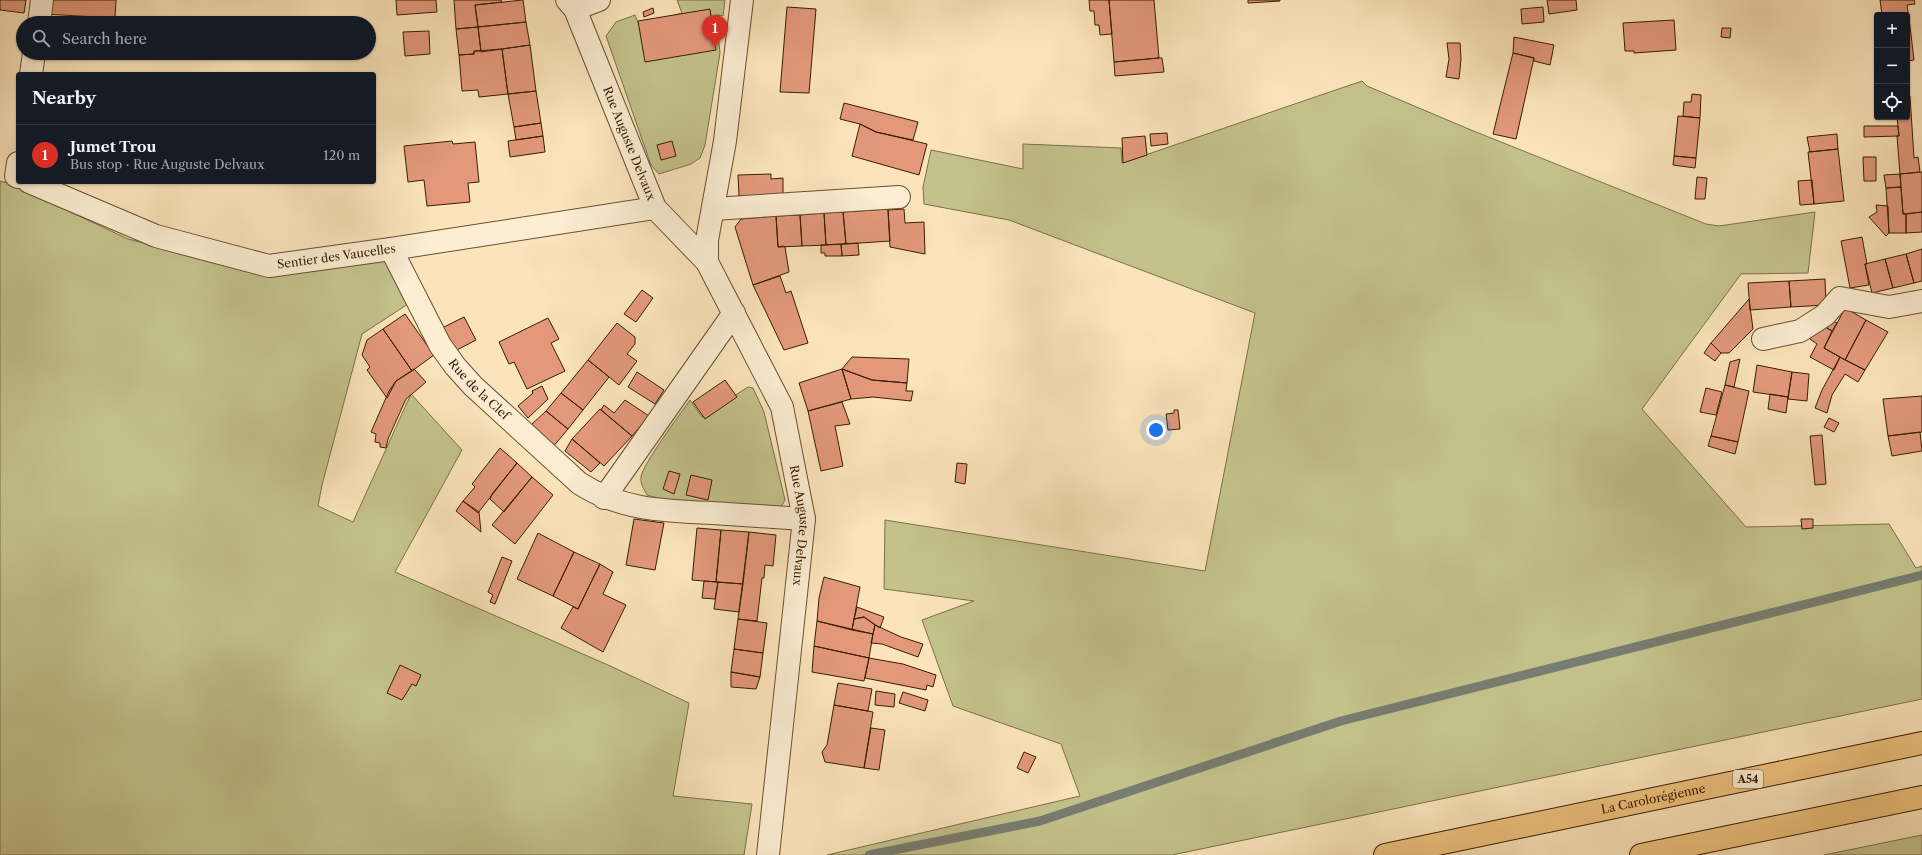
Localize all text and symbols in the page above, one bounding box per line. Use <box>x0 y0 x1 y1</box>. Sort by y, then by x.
map controls <box>1874 12 1910 120</box>
button: + <box>1874 12 1910 48</box>
pin: 1 <box>702 15 728 48</box>
search box <box>16 16 376 60</box>
icon: search <box>30 27 52 49</box>
text: Search here <box>62 29 147 48</box>
button: − <box>1874 48 1910 84</box>
street label: Rue Auguste Delvaux <box>600 84 659 203</box>
button: locate <box>1874 84 1910 120</box>
text: Nearby <box>32 88 96 108</box>
text: Jumet Trou <box>70 137 156 156</box>
text: 1 <box>42 147 48 163</box>
text: 120 m <box>323 147 360 163</box>
text: Bus stop · Rue Auguste Delvaux <box>70 156 265 172</box>
street label: Sentier des Vaucelles <box>276 240 397 272</box>
street label: Rue de la Clef <box>445 356 514 424</box>
your location <box>1146 420 1166 440</box>
street label: Rue Auguste Delvaux <box>787 464 812 586</box>
road number: A54 <box>1733 770 1763 788</box>
street label: La Carolorégienne <box>1600 780 1707 817</box>

